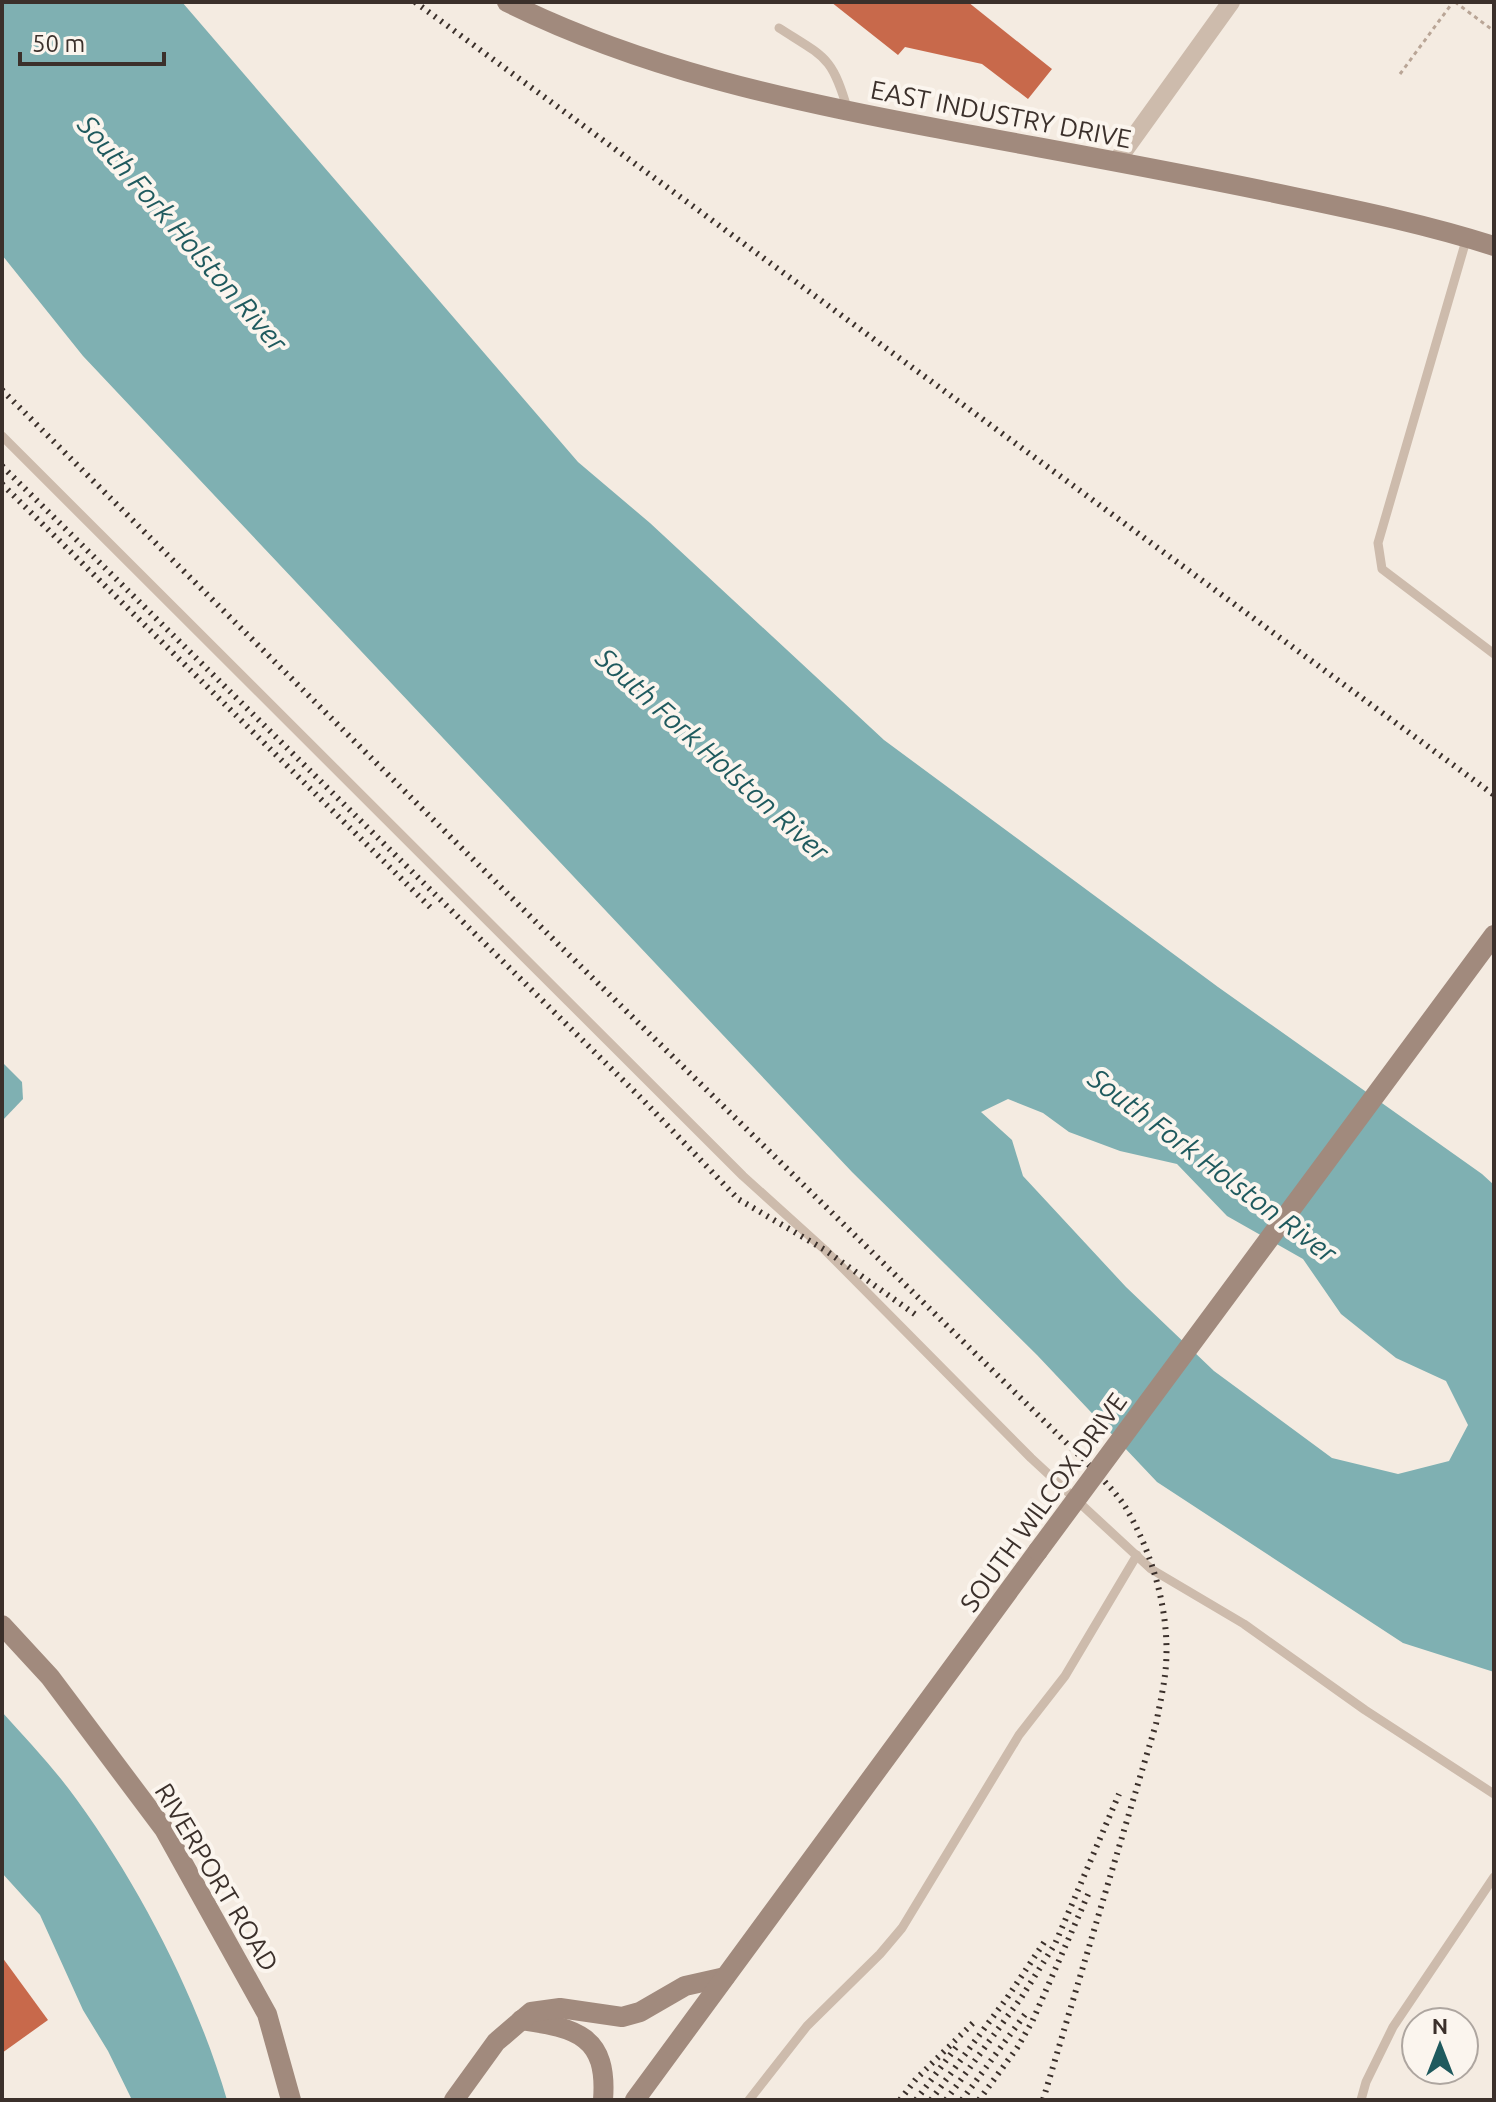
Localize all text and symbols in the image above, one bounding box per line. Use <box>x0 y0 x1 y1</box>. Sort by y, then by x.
scale bar <box>20 16 164 66</box>
text: 50 m <box>32 30 85 57</box>
street label: EAST INDUSTRY DRIVE <box>868 74 1134 154</box>
water label: South Fork Holston River <box>71 108 295 358</box>
water label: South Fork Holston River <box>590 641 837 868</box>
water label: South Fork Holston River <box>1082 1061 1344 1269</box>
street label: SOUTH WILCOX DRIVE <box>954 1387 1132 1617</box>
street label: RIVERPORT ROAD <box>149 1778 285 1976</box>
north arrow <box>1400 2006 1480 2086</box>
text: N <box>1432 2013 1448 2038</box>

